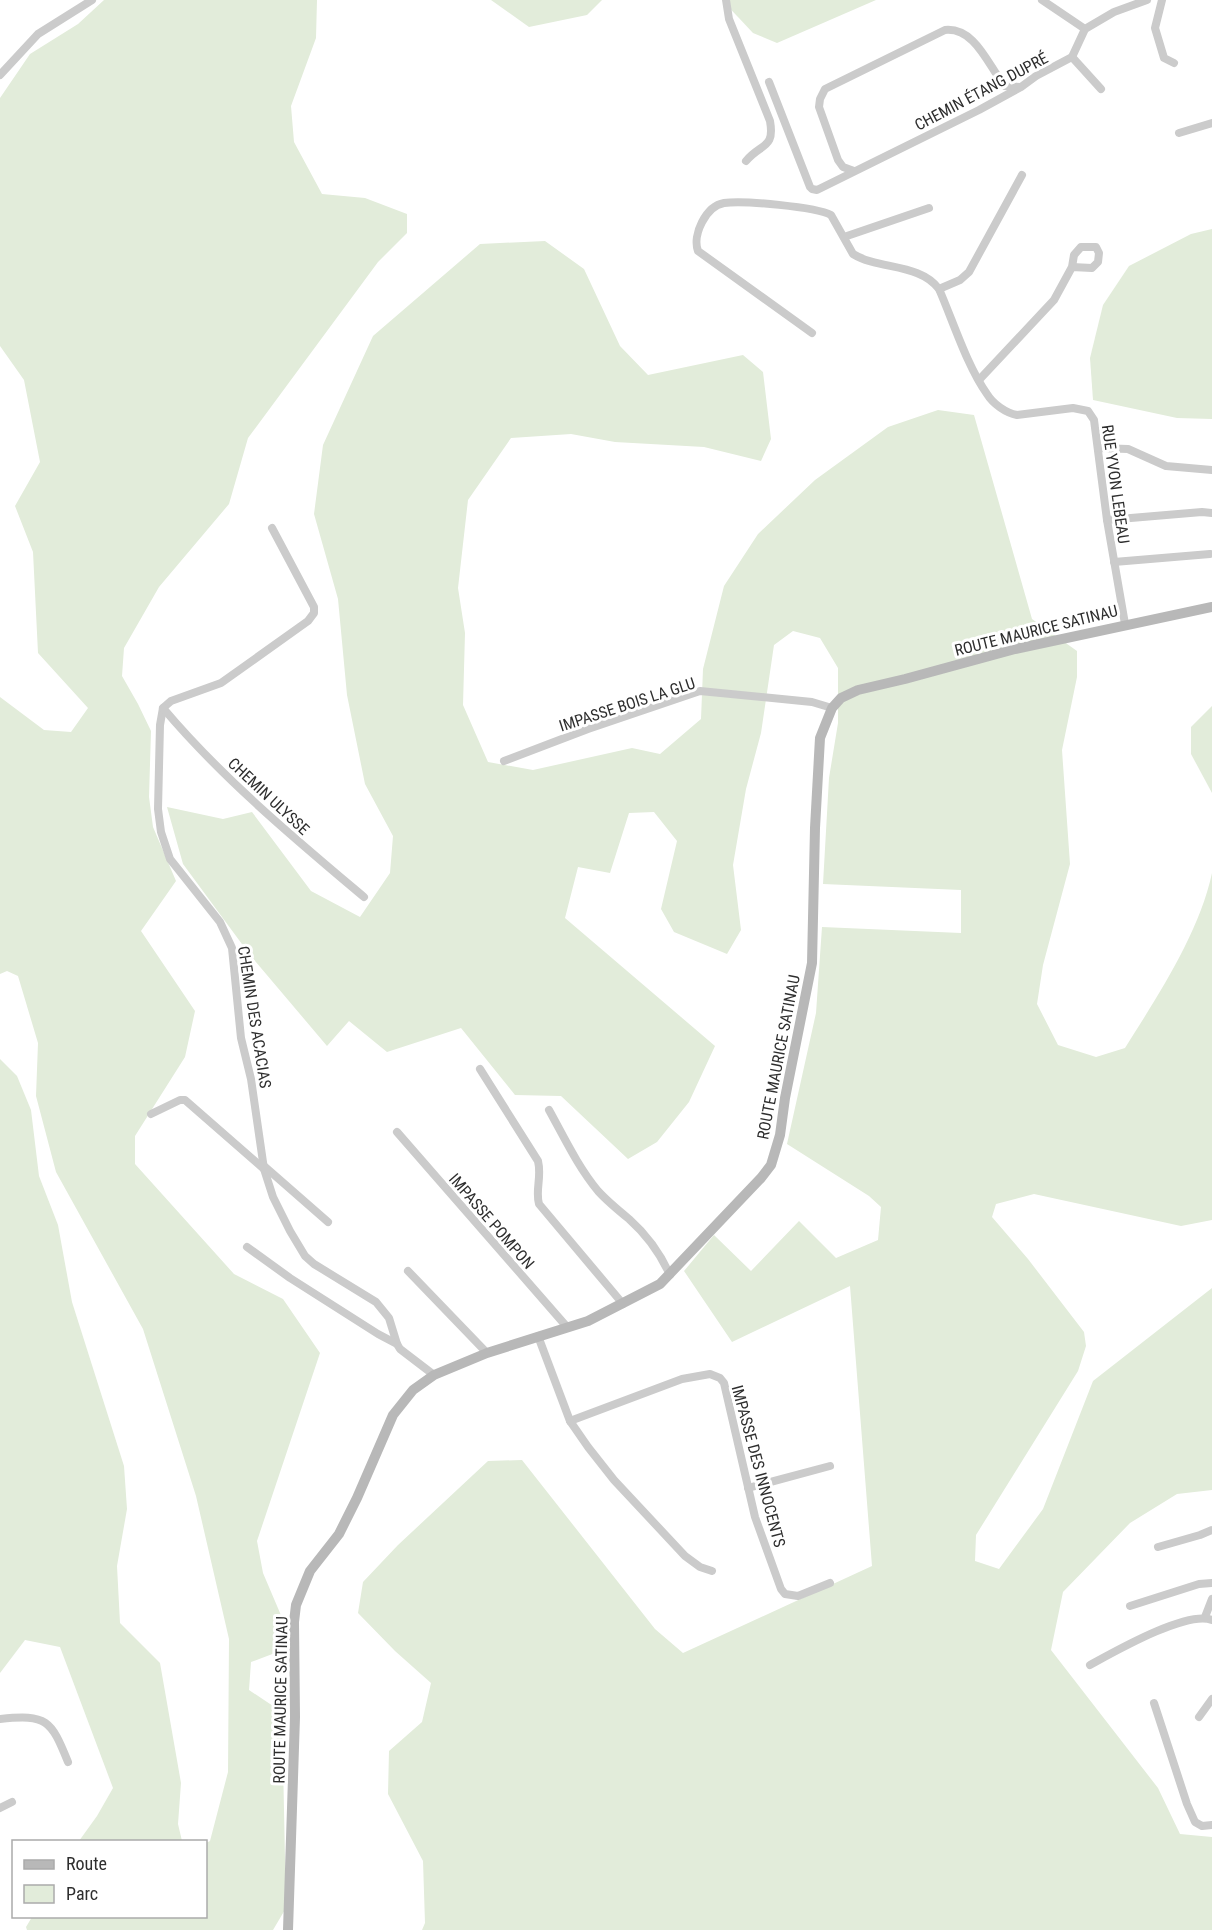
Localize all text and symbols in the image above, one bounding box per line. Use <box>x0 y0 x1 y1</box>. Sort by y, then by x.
street label: CHEMIN ÉTANG DUPRÉ <box>911 48 1051 135</box>
street label: RUE YVON LEBEAU <box>1098 423 1133 545</box>
street label: ROUTE MAURICE SATINAU <box>953 601 1120 660</box>
street label: IMPASSE BOIS LA GLU <box>557 674 698 735</box>
street label: CHEMIN ULYSSE <box>224 754 313 839</box>
street label: CHEMIN DES ACACIAS <box>234 945 275 1090</box>
street label: ROUTE MAURICE SATINAU <box>753 973 804 1141</box>
street label: IMPASSE POMPON <box>445 1170 538 1273</box>
street label: IMPASSE DES INNOCENTS <box>728 1383 789 1549</box>
street label: ROUTE MAURICE SATINAU <box>270 1616 291 1784</box>
legend <box>12 1840 207 1918</box>
text: Route <box>66 1853 107 1874</box>
text: Parc <box>66 1883 98 1904</box>

